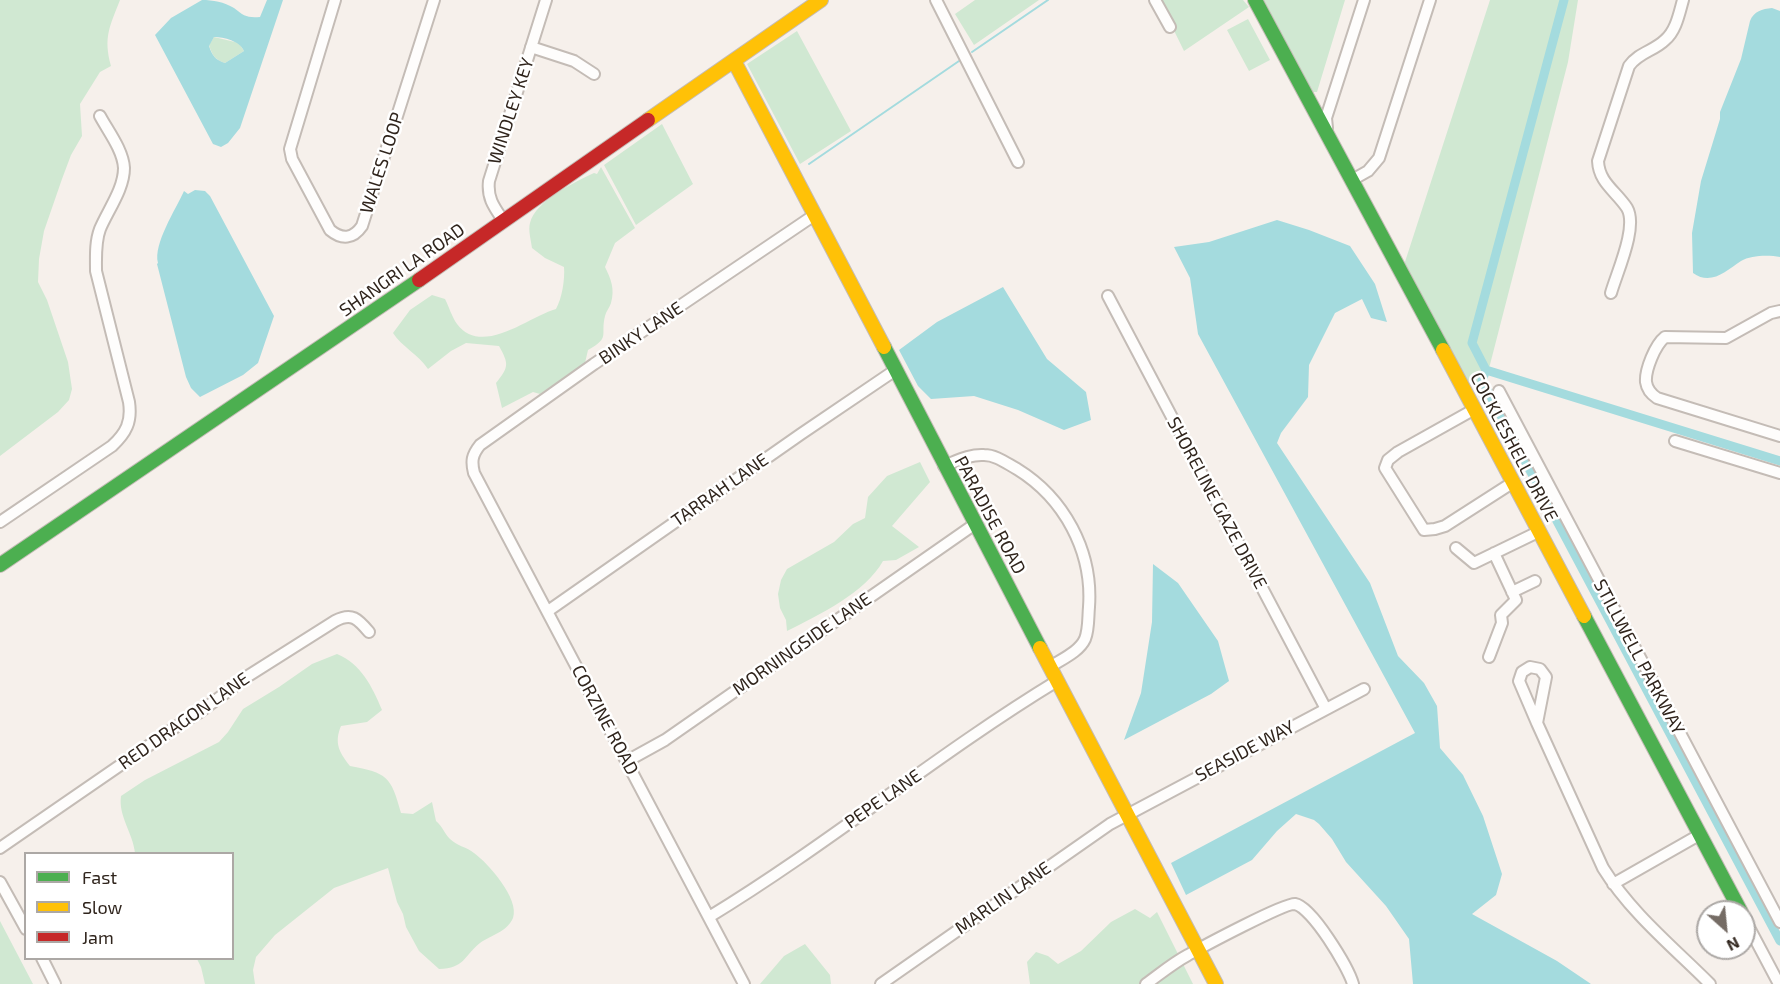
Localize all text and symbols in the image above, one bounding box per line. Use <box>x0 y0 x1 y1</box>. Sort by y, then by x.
street label: WINDLEY KEY <box>484 55 538 167</box>
street label: WALES LOOP <box>356 110 408 216</box>
street label: SHANGRI LA ROAD <box>335 219 469 321</box>
street label: BINKY LANE <box>595 297 687 369</box>
street label: COCKLESHELL DRIVE <box>1466 369 1562 525</box>
street label: SHORELINE GAZE DRIVE <box>1162 413 1272 593</box>
street label: TARRAH LANE <box>667 449 773 531</box>
street label: PARADISE ROAD <box>950 452 1030 578</box>
street label: STILLWELL PARKWAY <box>1589 576 1689 738</box>
street label: MORNINGSIDE LANE <box>728 588 876 700</box>
street label: CORZINE ROAD <box>567 661 643 779</box>
street label: RED DRAGON LANE <box>114 668 254 774</box>
street label: SEASIDE WAY <box>1192 716 1298 786</box>
street label: PEPE LANE <box>841 765 925 833</box>
legend <box>24 852 234 960</box>
street label: MARLIN LANE <box>951 857 1055 939</box>
text: Fast <box>82 866 117 888</box>
text: Slow <box>82 896 122 918</box>
north arrow <box>1696 900 1756 960</box>
text: Jam <box>82 926 114 948</box>
text: N <box>1724 934 1743 956</box>

